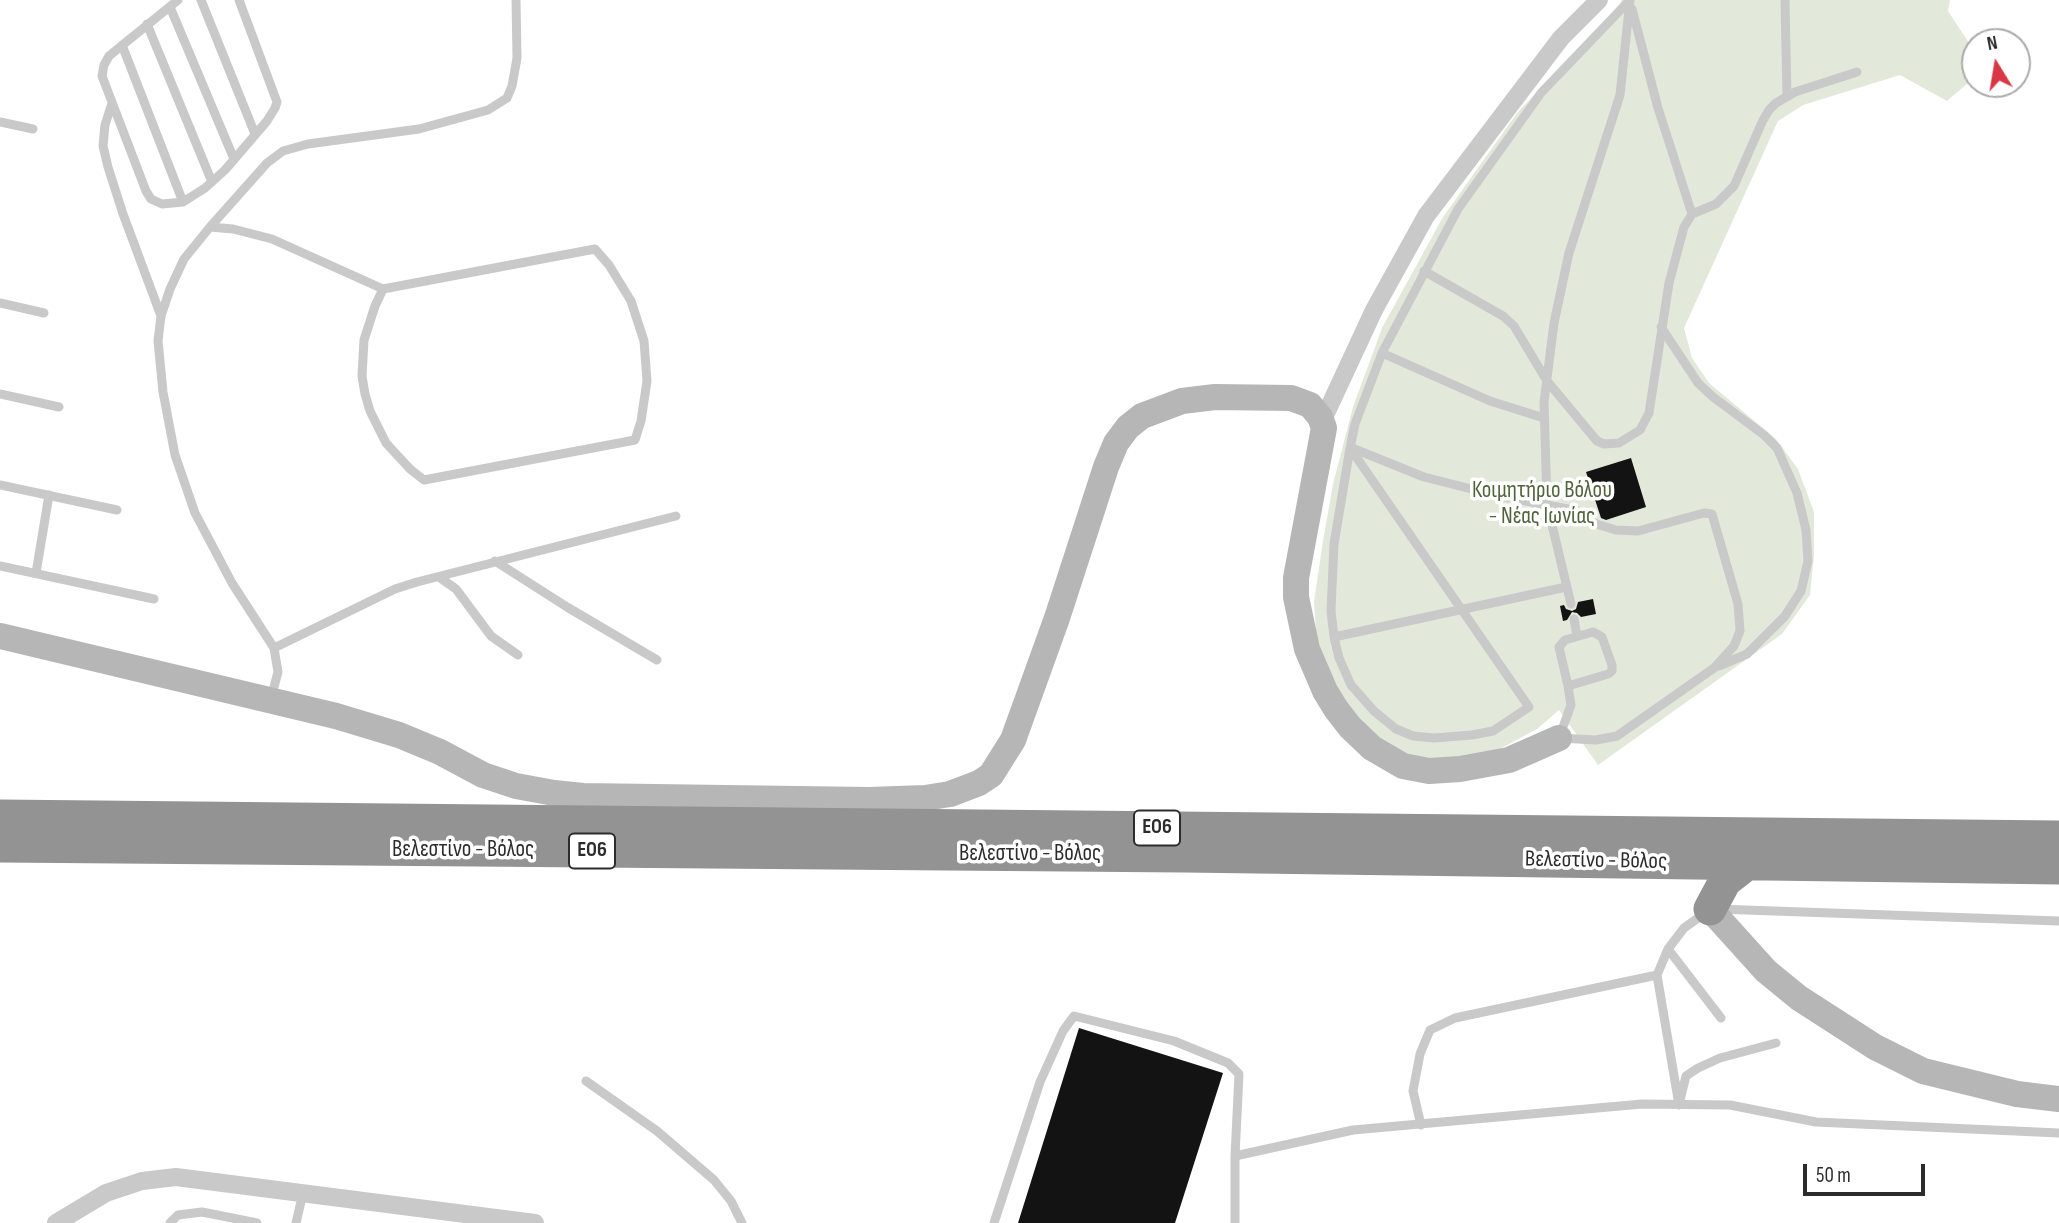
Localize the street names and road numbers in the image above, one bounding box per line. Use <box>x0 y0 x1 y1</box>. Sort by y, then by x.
road number: ΕΟ6 <box>1134 810 1180 846</box>
road number: ΕΟ6 <box>569 834 615 868</box>
street label: Βελεστίνο - Βόλος <box>392 836 534 864</box>
street label: Βελεστίνο - Βόλος <box>959 840 1101 868</box>
street label: Βελεστίνο - Βόλος <box>1525 846 1667 876</box>

